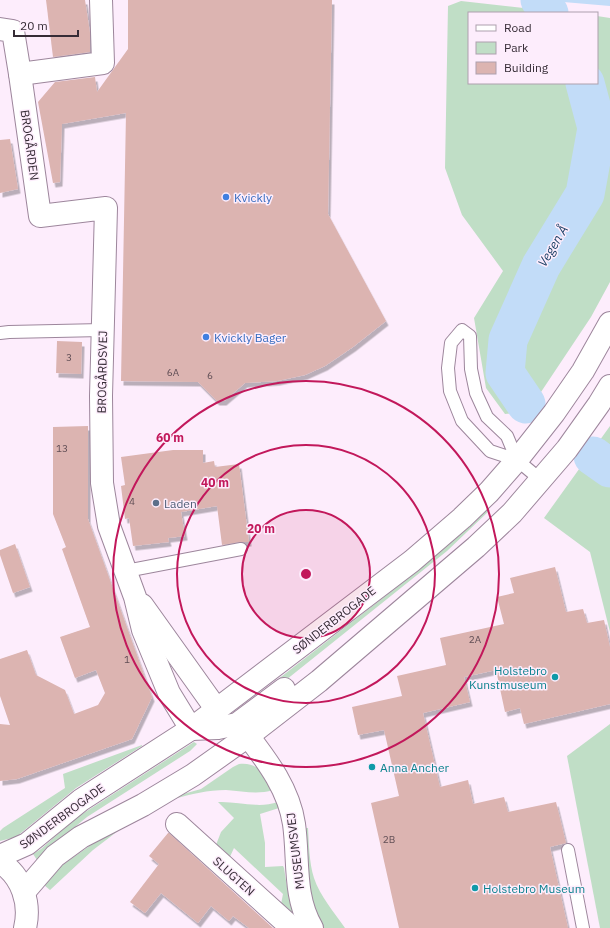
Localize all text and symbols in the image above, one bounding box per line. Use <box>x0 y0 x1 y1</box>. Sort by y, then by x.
scale bar <box>14 12 78 38</box>
legend <box>468 12 598 84</box>
text: 20 m <box>20 18 48 33</box>
text: Road <box>504 20 532 35</box>
text: Park <box>504 40 529 55</box>
text: Building <box>504 60 549 75</box>
street label: BROGÅRDEN <box>18 109 42 181</box>
place label: Kvickly <box>234 190 272 205</box>
marker: Kvickly <box>221 192 231 202</box>
water label: Vegen Å <box>534 222 572 270</box>
street label: BROGÅRDSVEJ <box>94 330 110 414</box>
place label: Kvickly Bager <box>214 330 287 345</box>
marker: Kvickly Bager <box>201 332 211 342</box>
house number: 3 <box>66 351 72 364</box>
house number: 6A <box>167 366 180 379</box>
house number: 6 <box>207 369 213 382</box>
text: 60 m <box>156 430 184 445</box>
house number: 13 <box>56 442 68 455</box>
text: 40 m <box>201 475 229 490</box>
house number: 4 <box>129 495 135 508</box>
place label: Laden <box>164 496 197 511</box>
marker: Laden <box>151 498 161 508</box>
text: 20 m <box>247 521 275 536</box>
centre of rings <box>299 567 313 581</box>
street label: SØNDERBROGADE <box>289 583 379 657</box>
house number: 2A <box>469 633 482 646</box>
house number: 1 <box>124 653 130 666</box>
place label: Holstebro Kunstmuseum <box>469 663 547 692</box>
marker: Holstebro Kunstmuseum <box>550 672 560 682</box>
place label: Anna Ancher <box>380 760 450 775</box>
marker: Anna Ancher <box>367 762 377 772</box>
street label: SØNDERBROGADE <box>16 780 108 852</box>
street label: MUSEUMSVEJ <box>283 812 307 890</box>
house number: 2B <box>383 833 395 846</box>
street label: SLUGTEN <box>210 853 258 899</box>
place label: Holstebro Museum <box>483 881 585 896</box>
marker: Holstebro Museum <box>470 883 480 893</box>

